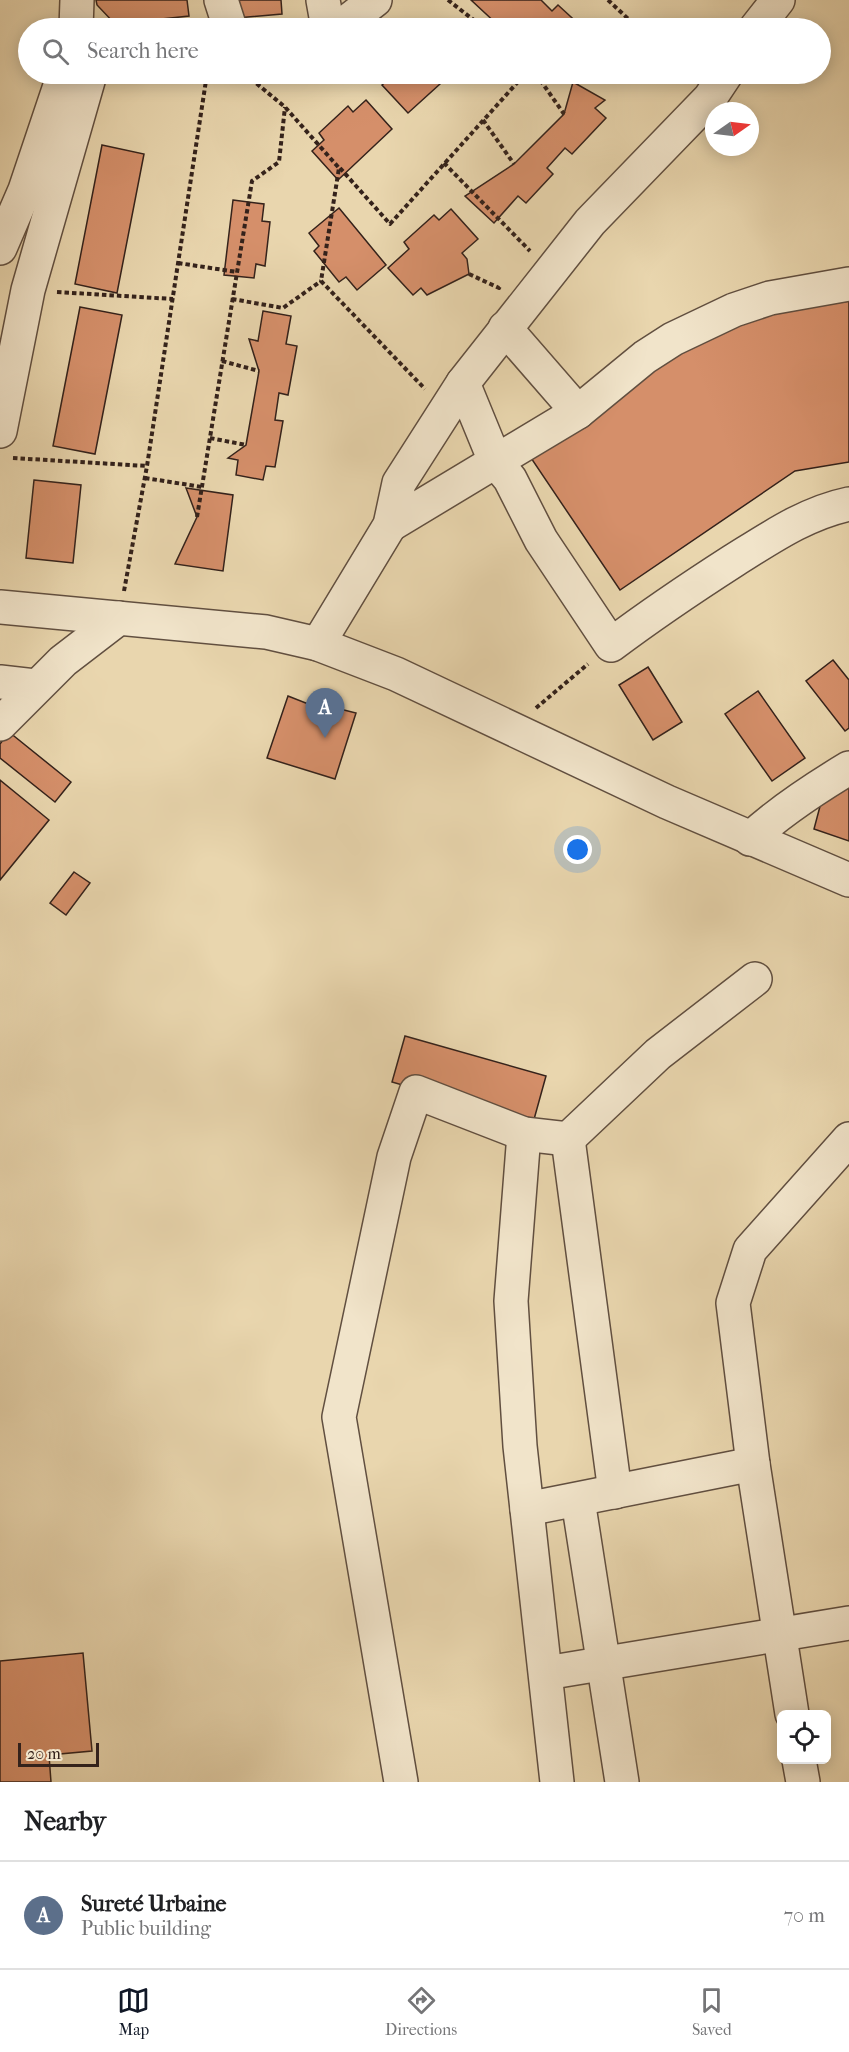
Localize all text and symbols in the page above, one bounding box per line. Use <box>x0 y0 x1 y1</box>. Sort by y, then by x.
search box <box>18 18 831 84</box>
icon: search <box>39 35 72 68</box>
text: Search here <box>87 38 199 64</box>
north arrow <box>705 102 759 156</box>
pin: A <box>306 688 344 738</box>
your location <box>563 835 592 864</box>
map controls <box>777 1710 831 1764</box>
button: locate <box>777 1710 831 1764</box>
scale bar <box>18 1740 99 1768</box>
text: 20 m <box>27 1744 61 1763</box>
text: Nearby <box>24 1806 106 1837</box>
text: Sureté Urbaine <box>81 1891 226 1917</box>
text: A <box>37 1904 50 1927</box>
text: 70 m <box>783 1904 825 1927</box>
text: Public building <box>81 1917 211 1940</box>
tab: Map <box>117 1984 150 2039</box>
tab: Directions <box>385 1984 457 2039</box>
tab: Saved <box>692 1984 732 2039</box>

